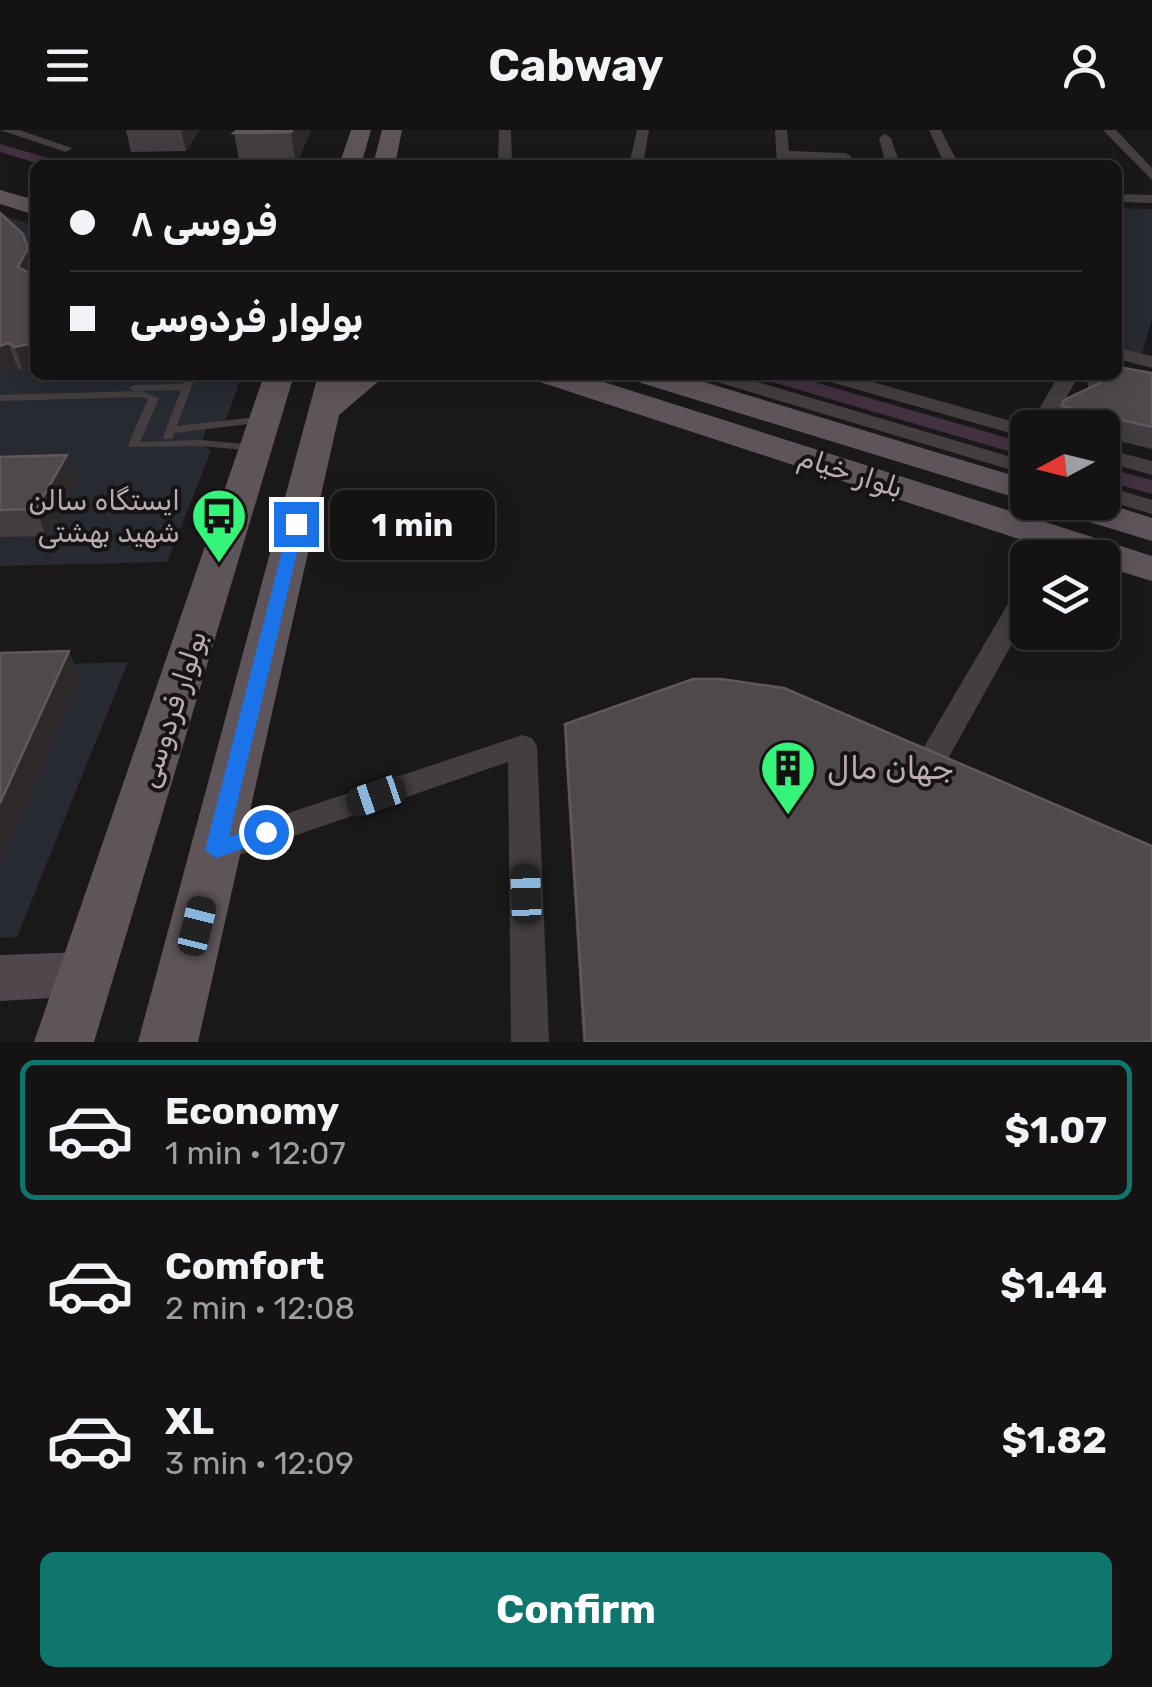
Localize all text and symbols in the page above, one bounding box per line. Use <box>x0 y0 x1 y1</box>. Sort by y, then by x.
icon: menu <box>40 38 95 93</box>
icon: person <box>1057 38 1112 93</box>
text: Cabway <box>488 39 664 92</box>
text: فروسی ۸ <box>130 200 277 246</box>
text: بولوار فردوسی <box>130 296 363 342</box>
north arrow <box>1010 410 1120 520</box>
map controls <box>1010 410 1120 650</box>
street label: بلوار خیام <box>794 440 907 507</box>
place label: ایستگاه سالن شهید بهشتی <box>29 484 180 549</box>
bus stop icon: ایستگاه سالن شهید بهشتی <box>189 486 249 565</box>
callout: 1 min <box>331 489 496 559</box>
route end <box>274 502 319 547</box>
text: 1 min <box>372 506 453 544</box>
button: layers <box>1010 540 1120 650</box>
street label: بولوار فردوسی <box>132 626 213 792</box>
building icon: جهان مال <box>758 738 818 817</box>
place label: جهان مال <box>827 749 954 787</box>
car <box>343 772 409 820</box>
route start <box>244 810 289 855</box>
car <box>510 863 542 925</box>
car <box>175 893 219 959</box>
icon: car <box>45 1085 135 1175</box>
text: Economy <box>165 1088 339 1134</box>
text: $1.07 <box>1005 1107 1107 1153</box>
text: 1 min · 12:07 <box>165 1134 346 1172</box>
icon: car <box>45 1240 135 1330</box>
text: Comfort <box>165 1243 324 1289</box>
text: $1.44 <box>1000 1262 1107 1308</box>
text: 2 min · 12:08 <box>165 1289 355 1327</box>
icon: car <box>45 1395 135 1485</box>
text: XL <box>165 1398 214 1444</box>
text: $1.82 <box>1002 1417 1107 1463</box>
text: 3 min · 12:09 <box>165 1444 354 1482</box>
button: Confirm <box>40 1552 1112 1667</box>

